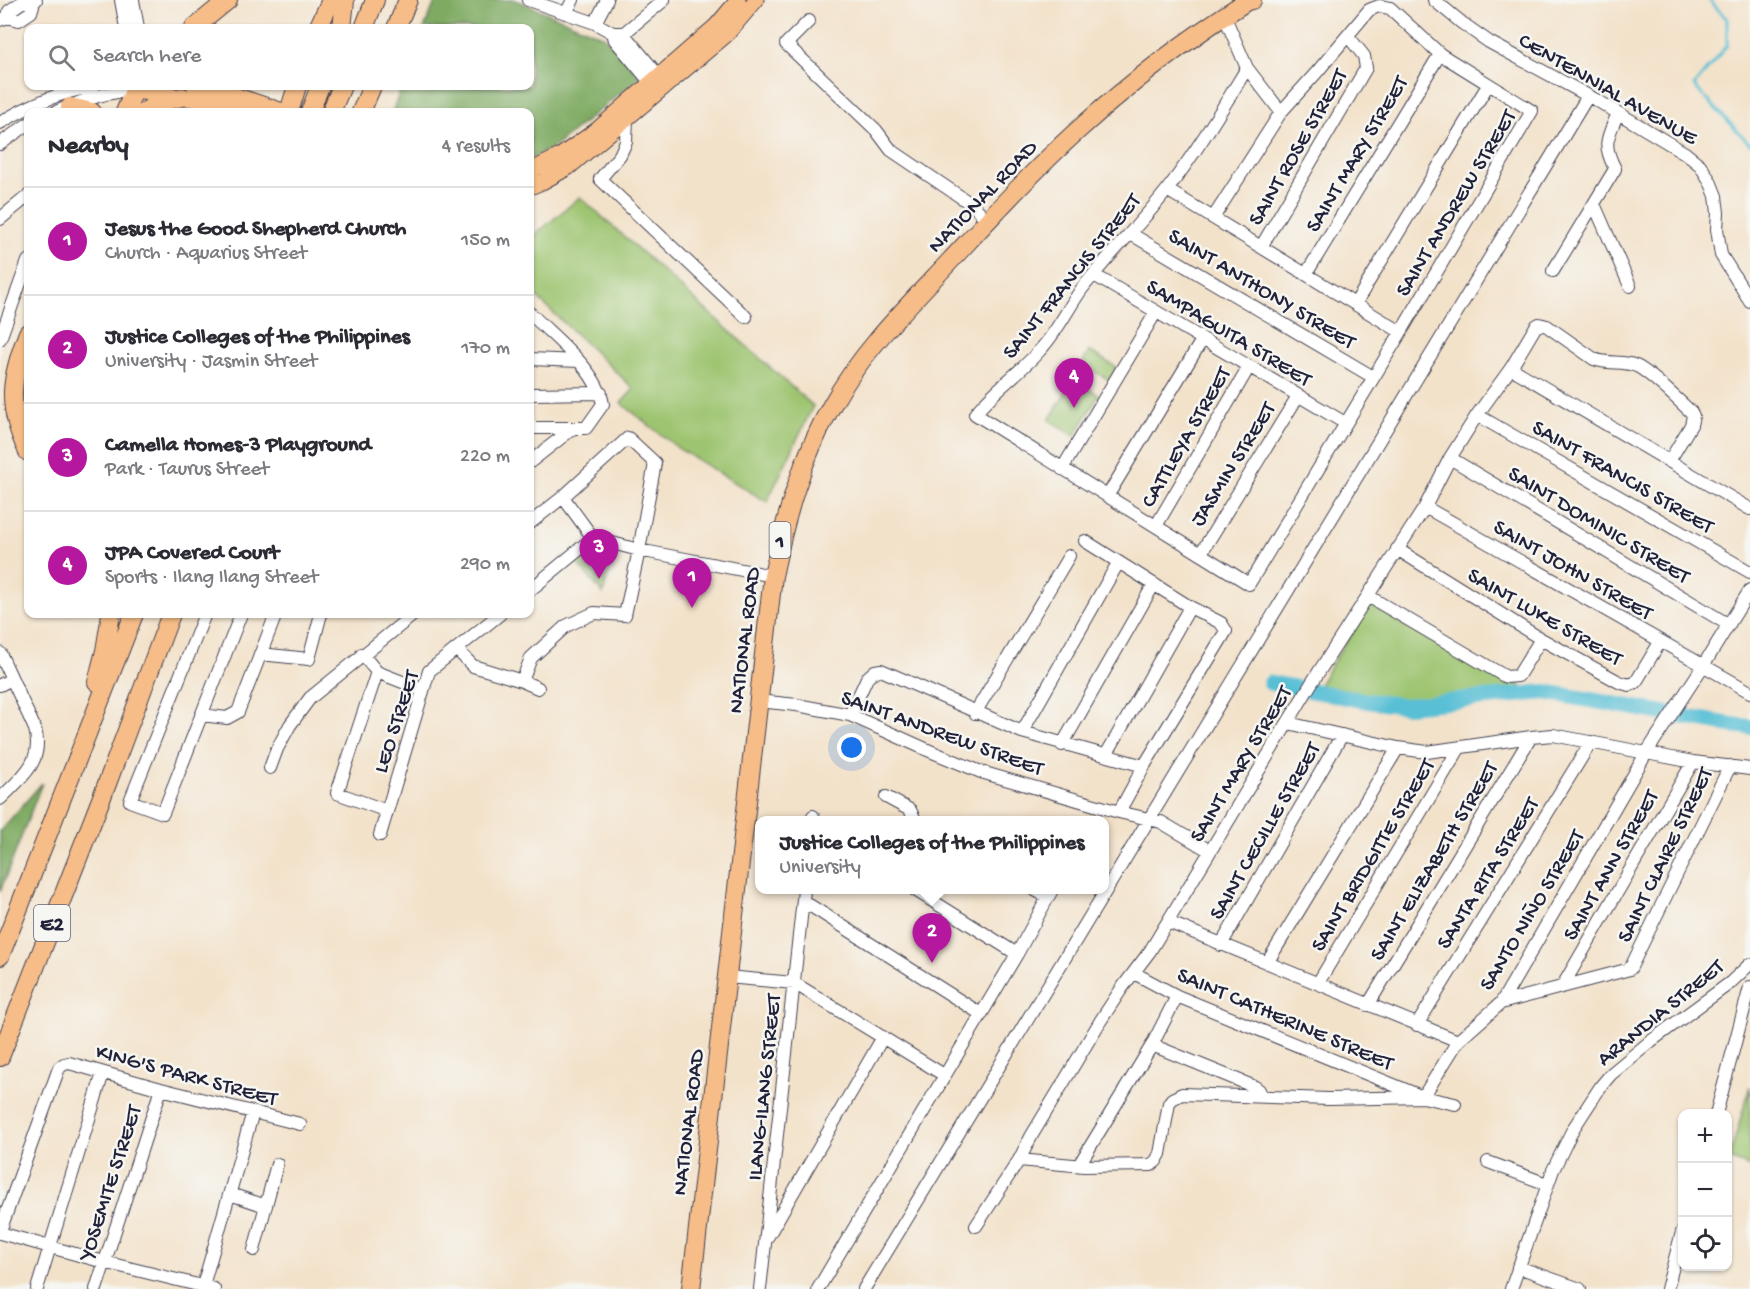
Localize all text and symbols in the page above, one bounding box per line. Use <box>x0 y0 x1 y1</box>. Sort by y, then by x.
search box <box>24 24 534 90</box>
street label: CENTENNIAL AVENUE <box>1513 29 1702 153</box>
icon: search <box>45 41 78 74</box>
text: Search here <box>93 44 201 70</box>
street label: SAINT ROSE STREET <box>1244 64 1356 231</box>
street label: SAINT MARY STREET <box>1302 71 1416 238</box>
street label: SAINT ANDREW STREET <box>1391 105 1524 302</box>
text: Nearby <box>48 132 129 163</box>
street label: NATIONAL ROAD <box>923 135 1045 260</box>
text: 4 results <box>442 136 510 159</box>
street label: SAINT FRANCIS STREET <box>998 188 1149 365</box>
text: Jesus the Good Shepherd Church <box>105 217 406 243</box>
street label: SAINT ANTHONY STREET <box>1163 224 1361 357</box>
text: 1 <box>63 230 72 253</box>
text: 150 m <box>461 230 510 253</box>
text: Church · Aquarius Street <box>105 243 307 266</box>
street label: SAMPAGUITA STREET <box>1141 275 1317 395</box>
text: Justice Colleges of the Philippines <box>105 325 410 351</box>
text: 2 <box>63 338 72 361</box>
text: 170 m <box>461 338 510 361</box>
text: University · Jasmin Street <box>105 351 317 374</box>
pin: 4 <box>1054 358 1094 408</box>
street label: CATTLEYA STREET <box>1137 362 1239 513</box>
street label: JASMIN STREET <box>1186 397 1284 532</box>
street label: SAINT FRANCIS STREET <box>1527 416 1719 542</box>
text: Camella Homes-3 Playground <box>105 433 371 459</box>
text: 3 <box>62 446 73 469</box>
text: 220 m <box>460 446 510 469</box>
text: Park · Taurus Street <box>105 459 269 482</box>
street label: SAINT DOMINIC STREET <box>1502 462 1695 592</box>
street label: SAINT JOHN STREET <box>1488 515 1658 628</box>
road number: 1 <box>770 522 790 558</box>
pin: 3 <box>580 530 618 579</box>
text: JPA Covered Court <box>105 541 279 567</box>
text: 4 <box>63 554 72 577</box>
text: 290 m <box>460 554 510 577</box>
pin: 1 <box>672 558 712 608</box>
street label: SAINT LUKE STREET <box>1462 564 1627 674</box>
street label: NATIONAL ROAD <box>724 565 768 715</box>
text: Sports · Ilang Ilang Street <box>105 567 318 590</box>
street label: LEO STREET <box>369 666 427 777</box>
street label: SAINT MARY STREET <box>1186 681 1300 848</box>
street label: SAINT ANDREW STREET <box>837 686 1048 784</box>
your location <box>837 733 866 762</box>
street label: SAINT CECILLE STREET <box>1205 737 1329 925</box>
street label: SAINT BRIDGITTE STREET <box>1307 754 1443 957</box>
street label: SAINT ELIZABETH STREET <box>1366 756 1506 966</box>
street label: SAINT CLAIRE STREET <box>1613 763 1721 947</box>
street label: SAINT ANN STREET <box>1559 785 1667 946</box>
street label: SANTA RITA STREET <box>1432 792 1547 955</box>
popup <box>755 816 1109 894</box>
street label: SANTO NIÑO STREET <box>1475 825 1592 996</box>
text: Justice Colleges of the Philippines <box>780 831 1084 857</box>
text: University <box>780 857 861 880</box>
road number: E2 <box>34 905 70 941</box>
pin: 2 <box>912 914 952 963</box>
street label: ARANDIA STREET <box>1593 954 1731 1073</box>
street label: SAINT CATHERINE STREET <box>1172 963 1398 1079</box>
street label: ILANG-ILANG STREET <box>743 991 789 1182</box>
street label: KING'S PARK STREET <box>92 1040 281 1114</box>
street label: NATIONAL ROAD <box>668 1047 712 1197</box>
street label: YOSEMITE STREET <box>74 1101 150 1266</box>
map controls <box>1678 1109 1732 1271</box>
button: + <box>1678 1109 1732 1163</box>
button: − <box>1678 1163 1732 1217</box>
button: locate <box>1678 1217 1732 1271</box>

